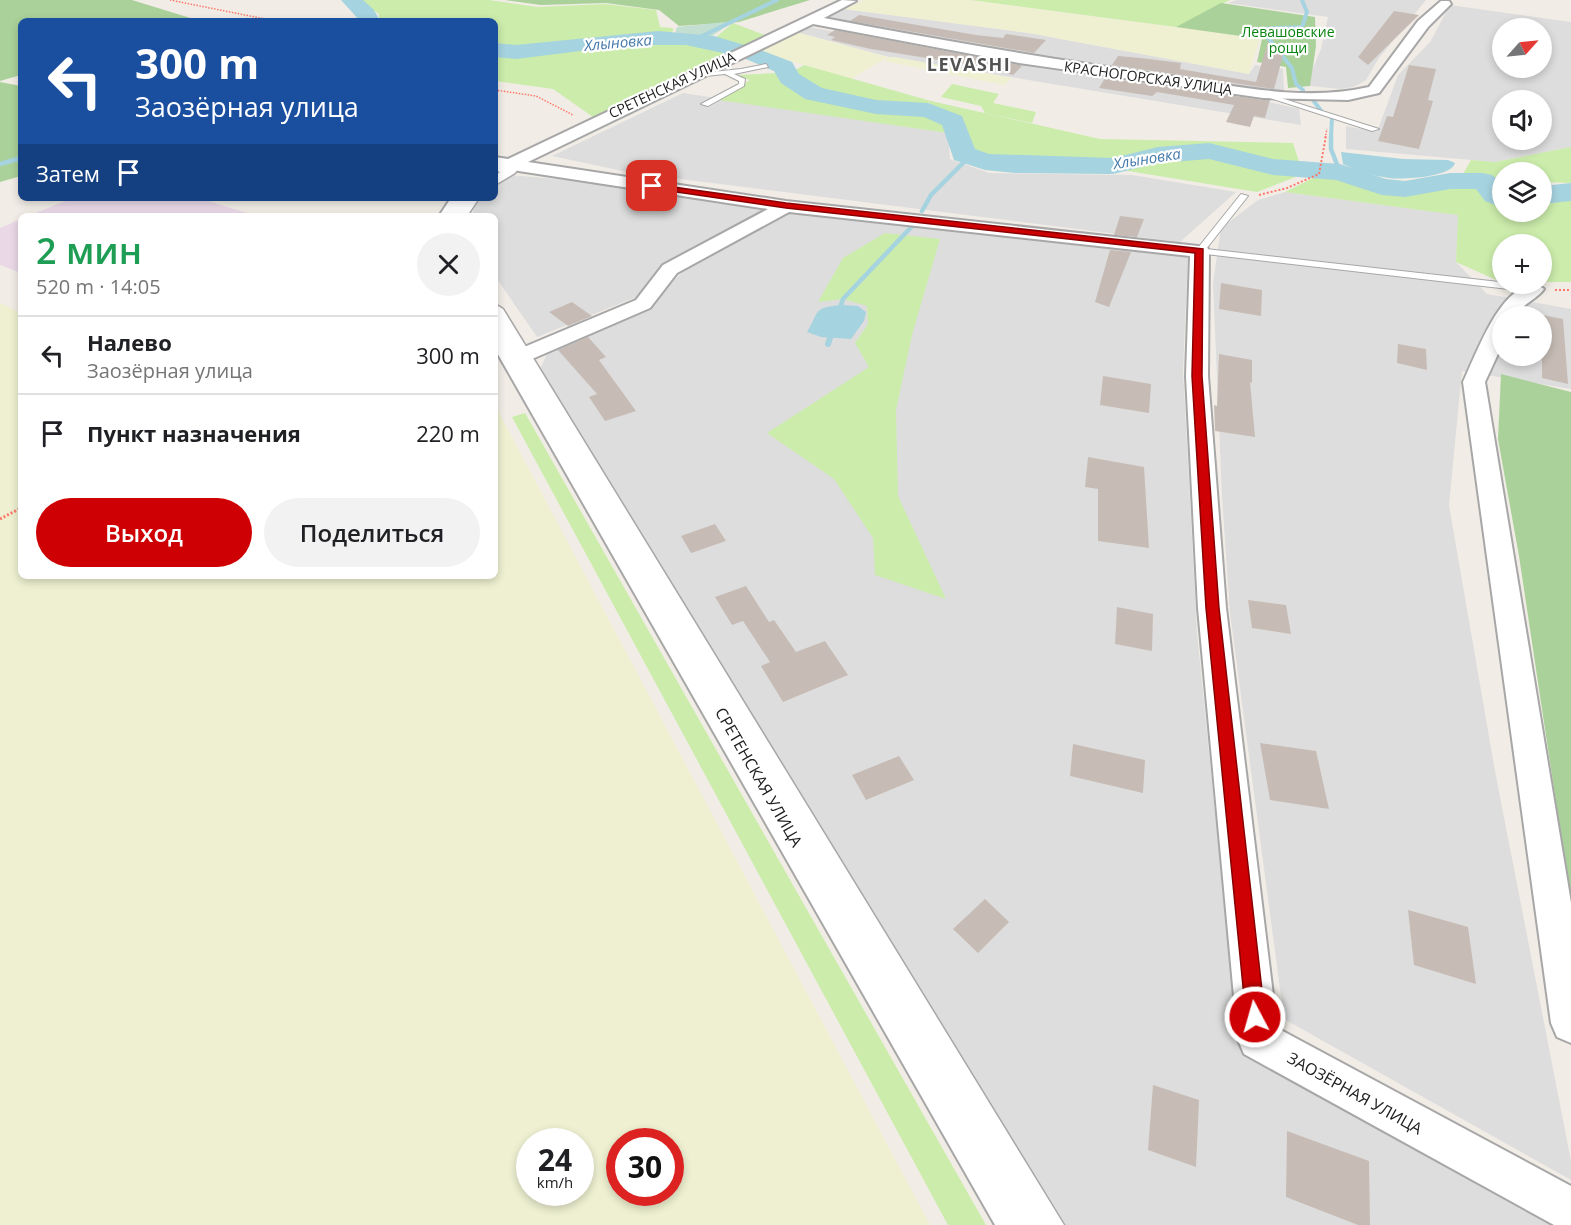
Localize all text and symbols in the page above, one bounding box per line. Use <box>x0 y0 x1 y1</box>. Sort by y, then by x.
north arrow <box>1492 18 1552 78</box>
map controls <box>1492 18 1552 366</box>
park label: Левашовские рощи <box>1241 22 1335 57</box>
water label: Хлыновка <box>582 29 653 55</box>
text: 300 m <box>135 34 259 91</box>
icon: left <box>36 42 114 120</box>
street label: СРЕТЕНСКАЯ УЛИЦА <box>605 47 738 122</box>
district label: LEVASHI <box>927 52 1011 76</box>
street label: КРАСНОГОРСКАЯ УЛИЦА <box>1063 56 1233 99</box>
text: Заозёрная улица <box>135 88 359 125</box>
button: sound <box>1492 90 1552 150</box>
water label: Хлыновка <box>1111 143 1182 173</box>
icon: arrive <box>112 156 145 189</box>
text: Затем <box>36 158 100 188</box>
pin <box>626 160 677 211</box>
button: layers <box>1492 162 1552 222</box>
icon: arrive <box>635 169 668 202</box>
text: 2 мин <box>36 226 142 275</box>
button: close <box>417 233 480 296</box>
button: + <box>1492 234 1552 294</box>
text: 520 m · 14:05 <box>36 273 161 300</box>
button: − <box>1492 306 1552 366</box>
text: Налево <box>87 327 172 357</box>
icon: left <box>36 339 69 372</box>
text: 300 m <box>416 340 480 370</box>
text: Заозёрная улица <box>87 357 253 384</box>
icon: arrive <box>36 417 69 450</box>
text: Пункт назначения <box>87 418 301 448</box>
text: 220 m <box>416 418 480 448</box>
button: Выход <box>36 498 252 567</box>
button: Поделиться <box>264 498 480 567</box>
street label: СРЕТЕНСКАЯ УЛИЦА <box>710 703 808 851</box>
position arrow <box>1223 985 1287 1049</box>
street label: ЗАОЗЁРНАЯ УЛИЦА <box>1284 1047 1427 1140</box>
speed limit sign: 30 <box>606 1128 684 1206</box>
text: 24 <box>538 1139 572 1180</box>
text: km/h <box>537 1172 573 1192</box>

